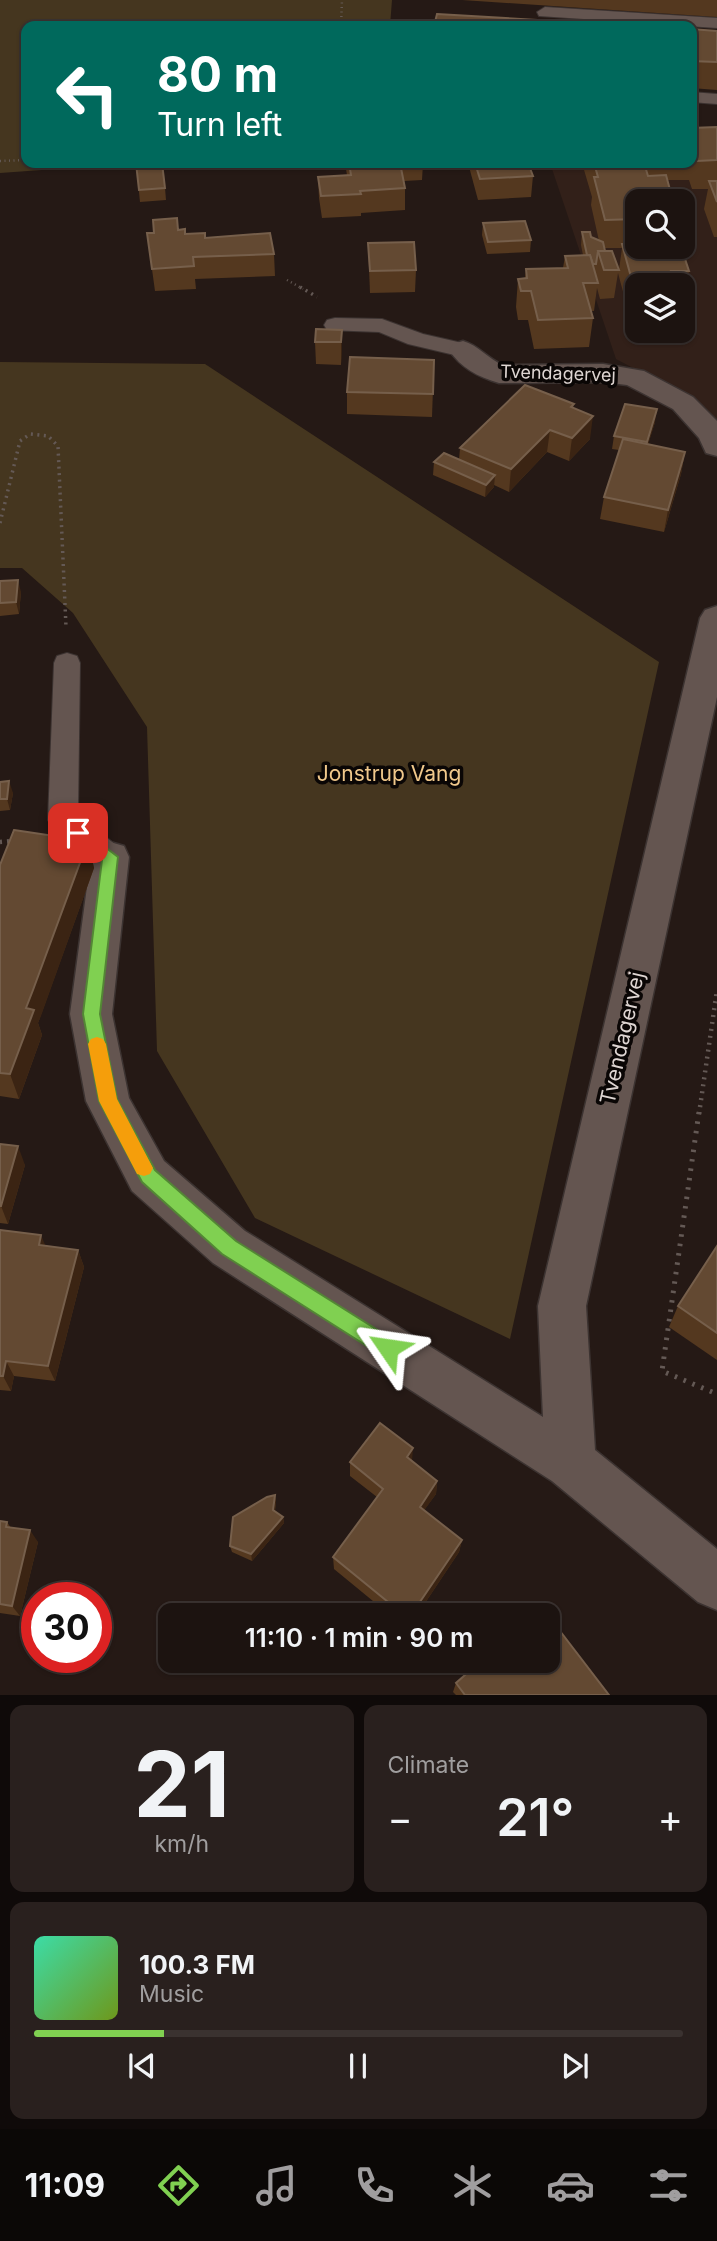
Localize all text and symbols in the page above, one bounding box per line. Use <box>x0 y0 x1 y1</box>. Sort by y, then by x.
text: 80 m <box>157 45 278 104</box>
icon: left <box>42 49 133 140</box>
text: Turn left <box>157 105 282 144</box>
map controls <box>625 189 695 343</box>
button: search <box>625 189 695 259</box>
button: layers <box>625 273 695 343</box>
street label: Tvendagervej <box>500 360 616 386</box>
park label: Jonstrup Vang <box>317 761 461 786</box>
pin <box>48 803 108 863</box>
icon: arrive <box>59 814 97 852</box>
street label: Tvendagervej <box>595 969 649 1107</box>
position arrow <box>351 1311 425 1385</box>
speed limit sign: 30 <box>21 1582 112 1673</box>
text: 11:10 · 1 min · 90 m <box>245 1622 473 1653</box>
text: 21 <box>133 1729 230 1839</box>
text: Climate <box>388 1751 469 1779</box>
text: 21° <box>496 1786 574 1849</box>
text: − <box>388 1795 413 1841</box>
text: + <box>658 1795 683 1841</box>
text: km/h <box>154 1830 209 1858</box>
text: 100.3 FM <box>139 1949 255 1980</box>
text: Music <box>139 1980 204 2008</box>
icon: previous <box>123 2047 161 2085</box>
icon: pause <box>339 2047 377 2085</box>
icon: next <box>556 2047 594 2085</box>
icon: directions <box>154 2161 203 2210</box>
icon: music <box>252 2161 301 2210</box>
icon: phone <box>350 2161 399 2210</box>
icon: climate <box>448 2161 497 2210</box>
icon: car <box>546 2161 595 2210</box>
icon: filters <box>644 2161 693 2210</box>
text: 11:09 <box>24 2166 105 2205</box>

